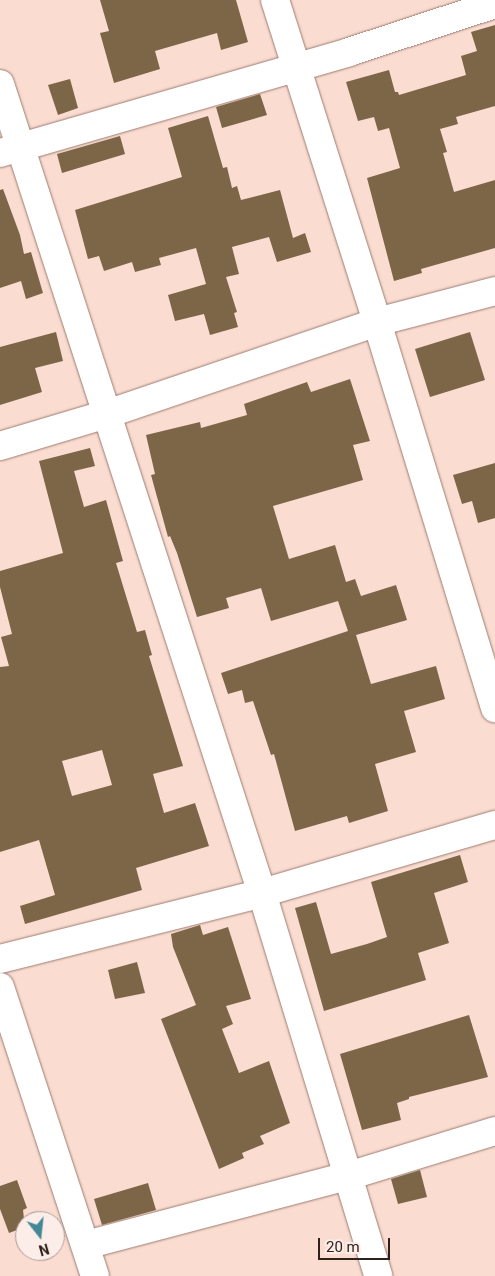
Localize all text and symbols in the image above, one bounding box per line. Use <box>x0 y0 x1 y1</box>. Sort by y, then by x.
north arrow <box>15 1211 65 1261</box>
scale bar <box>320 1228 392 1260</box>
text: 20 m <box>326 1238 360 1256</box>
text: N <box>37 1240 51 1259</box>

